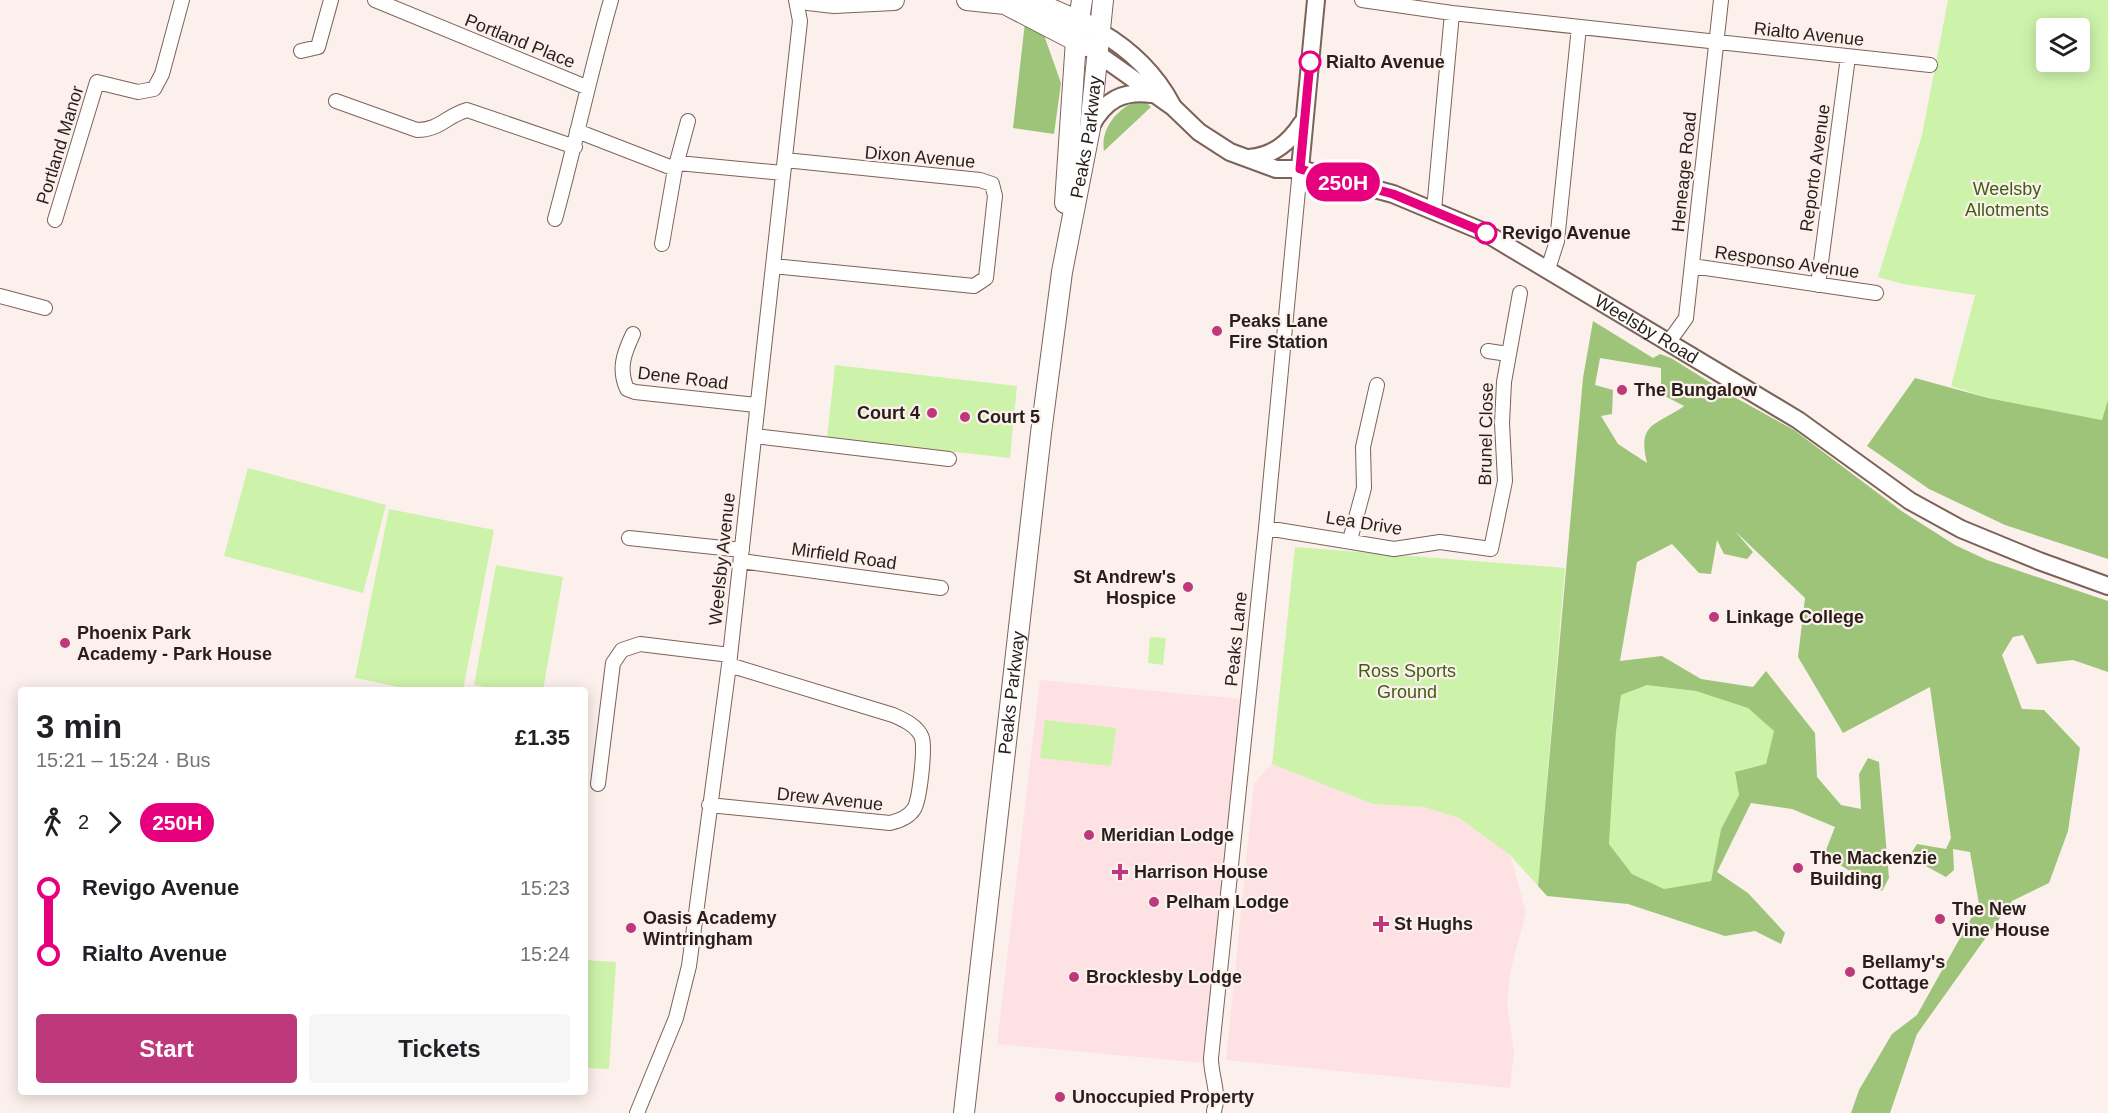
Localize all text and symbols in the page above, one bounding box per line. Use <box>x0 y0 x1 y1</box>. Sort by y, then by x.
street label: Portland Place <box>462 10 578 72</box>
street label: Rialto Avenue <box>1753 18 1865 50</box>
map controls <box>2036 18 2090 72</box>
button: layers <box>2036 18 2090 72</box>
marker: Rialto Avenue <box>1299 51 1321 73</box>
place label: Rialto Avenue <box>1326 52 1445 72</box>
street label: Peaks Parkway <box>1067 75 1105 200</box>
street label: Portland Manor <box>32 83 88 207</box>
street label: Reporto Avenue <box>1796 103 1834 233</box>
street label: Heneage Road <box>1668 111 1700 233</box>
street label: Dixon Avenue <box>864 142 976 172</box>
line badge: 250H <box>1301 162 1385 201</box>
text: 250H <box>1318 171 1368 194</box>
park label: Weelsby Allotments <box>1965 179 2049 220</box>
marker: Revigo Avenue <box>1475 222 1497 244</box>
place label: Revigo Avenue <box>1502 223 1631 243</box>
street label: Responso Avenue <box>1713 242 1861 282</box>
street label: Weelsby Road <box>1591 291 1702 368</box>
place label: Peaks Lane Fire Station <box>1229 311 1328 352</box>
marker: Peaks Lane Fire Station <box>1210 324 1224 338</box>
street label: Dene Road <box>637 363 729 393</box>
place label: The Bungalow <box>1634 380 1758 400</box>
street label: Brunel Close <box>1475 382 1497 486</box>
marker: The Bungalow <box>1615 383 1629 397</box>
place label: Court 4 <box>857 403 920 423</box>
marker: Court 4 <box>925 406 939 420</box>
place label: Court 5 <box>977 407 1040 427</box>
marker: Court 5 <box>958 410 972 424</box>
street label: Weelsby Avenue <box>705 492 739 626</box>
street label: Lea Drive <box>1324 507 1404 539</box>
street label: Mirfield Road <box>790 539 898 573</box>
place label: St Andrew's Hospice <box>1073 567 1176 608</box>
marker: St Andrew's Hospice <box>1181 580 1195 594</box>
street label: Peaks Lane <box>1221 591 1251 687</box>
place label: Linkage College <box>1726 607 1864 627</box>
marker: Linkage College <box>1707 610 1721 624</box>
place label: Phoenix Park Academy - Park House <box>77 623 272 664</box>
street label: Peaks Parkway <box>995 630 1029 755</box>
marker: Phoenix Park Academy - Park House <box>58 636 72 650</box>
park label: Ross Sports Ground <box>1358 661 1456 702</box>
text: 3 min <box>36 708 122 745</box>
text: £1.35 <box>515 725 570 750</box>
text: 15:21 – 15:24 · Bus <box>36 749 211 771</box>
street label: Drew Avenue <box>776 783 884 815</box>
icon: walk <box>36 806 69 839</box>
icon: forward <box>98 806 131 839</box>
text: 2 <box>78 811 89 833</box>
text: 250H <box>152 811 202 834</box>
place label: Meridian Lodge <box>1101 825 1234 845</box>
marker: Meridian Lodge <box>1082 828 1096 842</box>
place label: The Mackenzie Building <box>1810 848 1937 889</box>
marker: The Mackenzie Building <box>1791 861 1805 875</box>
place label: Harrison House <box>1134 862 1268 882</box>
marker: Harrison House <box>1111 863 1129 881</box>
text: Revigo Avenue <box>82 875 239 900</box>
text: 15:23 <box>520 877 570 899</box>
place label: Pelham Lodge <box>1166 892 1289 912</box>
marker: Pelham Lodge <box>1147 895 1161 909</box>
place label: The New Vine House <box>1952 899 2050 940</box>
place label: Oasis Academy Wintringham <box>643 908 776 949</box>
marker: The New Vine House <box>1933 912 1947 926</box>
place label: St Hughs <box>1394 914 1473 934</box>
marker: St Hughs <box>1372 915 1390 933</box>
marker: Oasis Academy Wintringham <box>624 921 638 935</box>
text: Rialto Avenue <box>82 941 227 966</box>
text: 15:24 <box>520 943 570 965</box>
place label: Bellamy's Cottage <box>1862 952 1945 993</box>
marker: Bellamy's Cottage <box>1843 965 1857 979</box>
place label: Brocklesby Lodge <box>1086 967 1242 987</box>
marker: Brocklesby Lodge <box>1067 970 1081 984</box>
button: Start <box>36 1014 297 1083</box>
button: Tickets <box>309 1014 570 1083</box>
place label: Unoccupied Property <box>1072 1087 1254 1107</box>
marker: Unoccupied Property <box>1053 1090 1067 1104</box>

